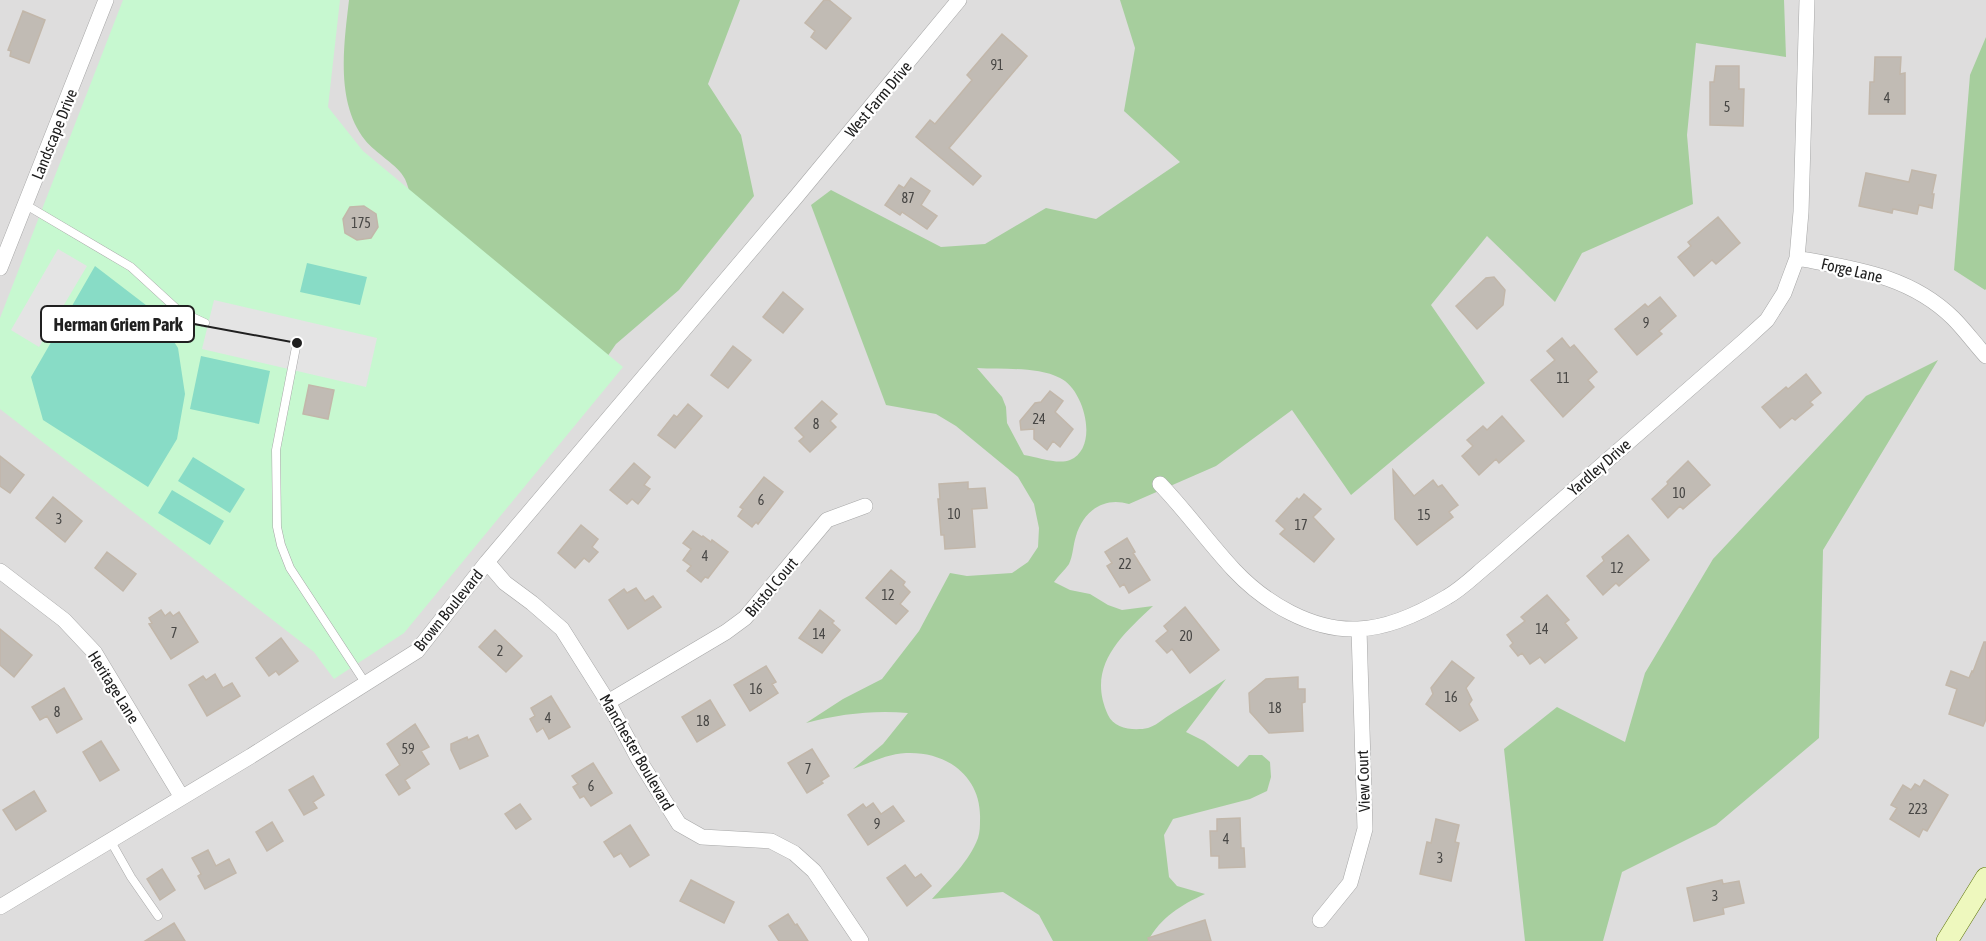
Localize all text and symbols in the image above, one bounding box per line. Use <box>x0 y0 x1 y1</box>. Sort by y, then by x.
street label: West Farm Drive <box>841 57 915 141</box>
house number: 91 <box>990 57 1004 73</box>
street label: Landscape Drive <box>28 86 81 182</box>
house number: 4 <box>1884 90 1891 106</box>
house number: 5 <box>1724 99 1730 115</box>
house number: 87 <box>901 190 915 206</box>
house number: 175 <box>351 215 371 231</box>
street label: Forge Lane <box>1819 254 1885 287</box>
callout: Herman Griem Park <box>41 306 194 342</box>
text: Herman Griem Park <box>53 314 184 335</box>
house number: 9 <box>1643 315 1649 331</box>
house number: 11 <box>1556 370 1570 386</box>
house number: 24 <box>1032 411 1046 427</box>
house number: 8 <box>813 416 820 432</box>
street label: Yardley Drive <box>1564 435 1635 500</box>
house number: 10 <box>1672 485 1686 501</box>
house number: 6 <box>758 492 765 508</box>
house number: 10 <box>947 506 961 522</box>
house number: 15 <box>1417 507 1431 523</box>
house number: 3 <box>56 511 62 527</box>
house number: 17 <box>1294 517 1308 533</box>
house number: 4 <box>702 548 709 564</box>
street label: Bristol Court <box>741 553 801 620</box>
house number: 22 <box>1118 556 1132 572</box>
house number: 12 <box>1610 560 1624 576</box>
street label: Brown Boulevard <box>410 566 486 654</box>
house number: 12 <box>881 587 895 603</box>
house number: 14 <box>1535 621 1549 637</box>
house number: 7 <box>171 625 177 641</box>
house number: 14 <box>812 626 826 642</box>
house number: 20 <box>1179 628 1193 644</box>
house number: 2 <box>497 643 503 659</box>
street label: Heritage Lane <box>84 648 143 727</box>
house number: 16 <box>749 681 763 697</box>
house number: 16 <box>1444 689 1458 705</box>
street label: Manchester Boulevard <box>596 691 678 813</box>
house number: 18 <box>1268 700 1282 716</box>
house number: 8 <box>54 704 61 720</box>
house number: 4 <box>545 710 552 726</box>
house number: 18 <box>696 713 710 729</box>
house number: 59 <box>401 741 415 757</box>
street label: View Court <box>1353 749 1373 812</box>
house number: 7 <box>805 761 811 777</box>
house number: 6 <box>588 778 595 794</box>
house number: 223 <box>1908 801 1928 817</box>
house number: 9 <box>874 816 880 832</box>
house number: 4 <box>1223 831 1230 847</box>
house number: 3 <box>1437 850 1443 866</box>
house number: 3 <box>1712 888 1718 904</box>

